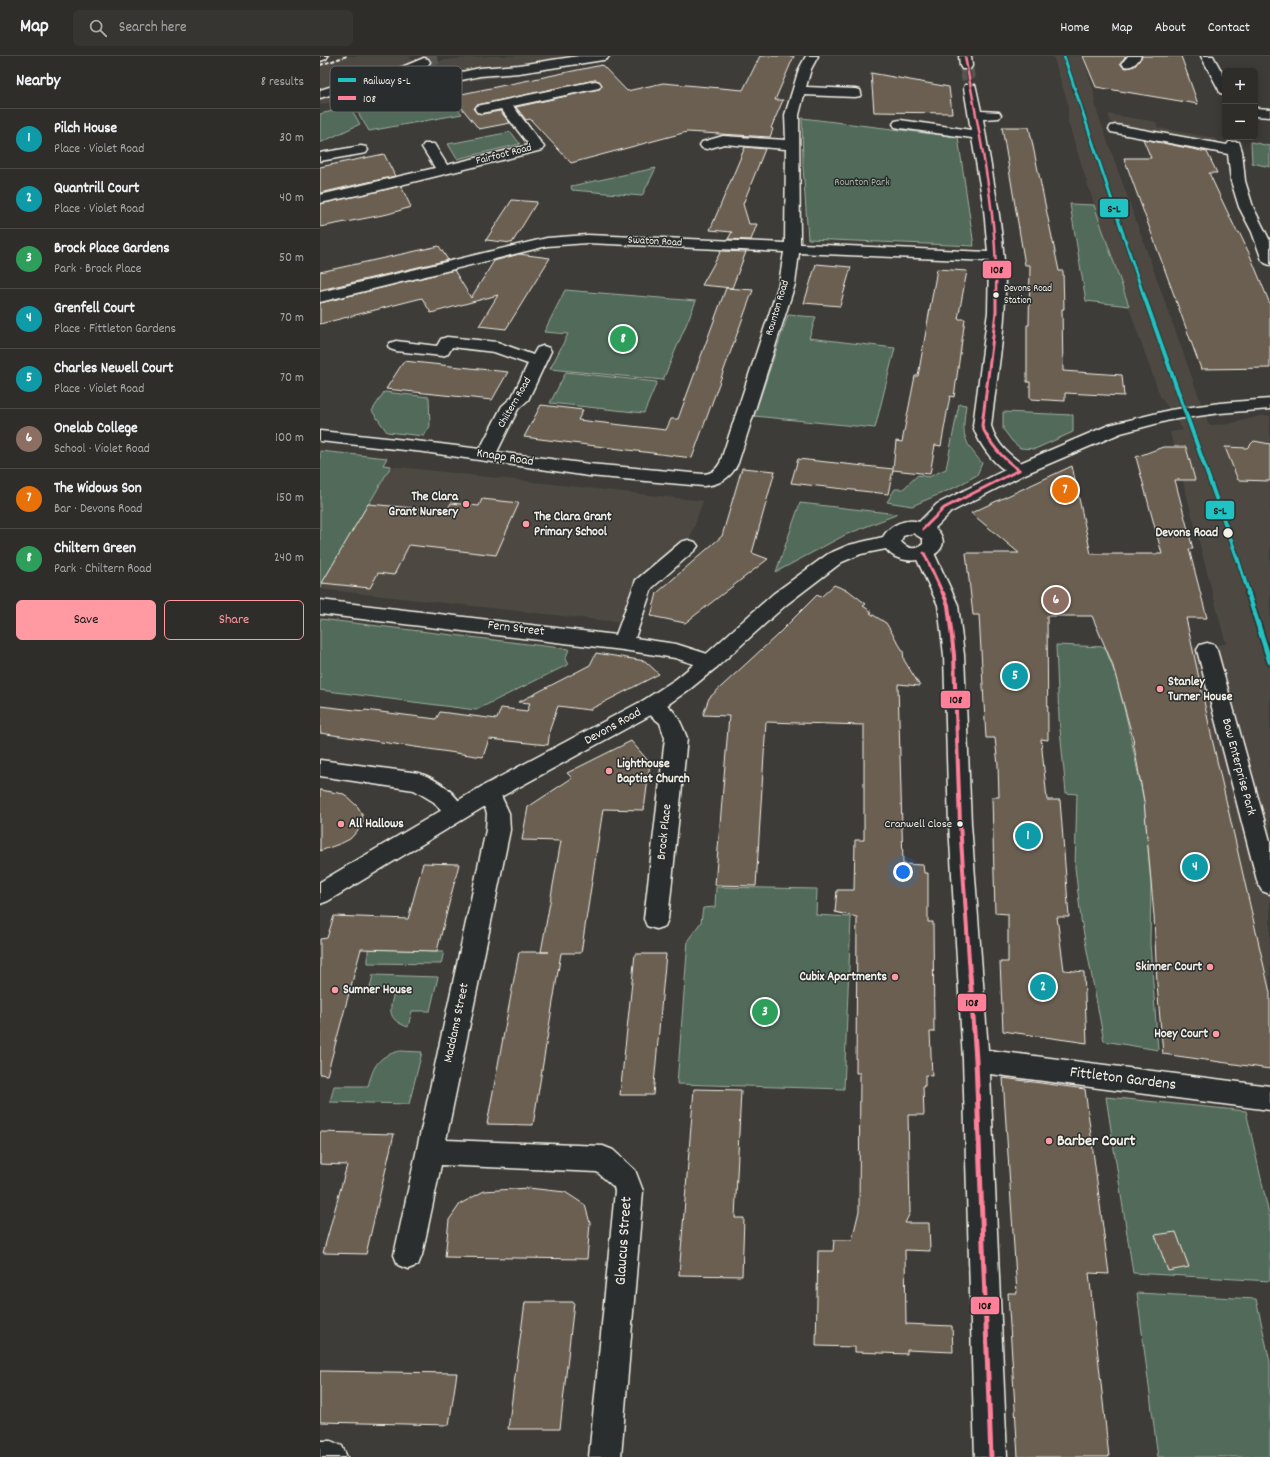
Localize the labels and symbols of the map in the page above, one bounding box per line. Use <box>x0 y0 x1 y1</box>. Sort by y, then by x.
legend <box>330 66 462 112</box>
text: Railway S-L <box>363 74 411 90</box>
text: 108 <box>363 92 376 108</box>
street label: Fairfoot Road <box>474 140 534 170</box>
park label: Rounton Park <box>834 175 890 191</box>
line badge: S-L <box>1099 198 1129 218</box>
text: S-L <box>1107 202 1121 218</box>
street label: Swaton Road <box>628 233 682 251</box>
line badge: 108 <box>982 260 1012 279</box>
text: 108 <box>991 263 1004 279</box>
street label: Rounton Road <box>762 278 794 338</box>
place label: Devons Road Station <box>1004 282 1052 308</box>
marker: Devons Road Station <box>991 290 1001 300</box>
pin: 8 <box>610 324 636 354</box>
street label: Chiltern Road <box>494 375 536 431</box>
street label: Knapp Road <box>475 444 535 472</box>
pin: 7 <box>1052 475 1078 505</box>
place label: The Clara Grant Nursery <box>389 488 459 522</box>
marker: The Clara Grant Nursery <box>461 499 471 509</box>
line badge: S-L <box>1205 500 1235 520</box>
text: S-L <box>1213 504 1227 520</box>
place label: The Clara Grant Primary School <box>534 508 612 542</box>
marker: The Clara Grant Primary School <box>521 519 531 529</box>
place label: Devons Road <box>1156 524 1218 543</box>
marker: Devons Road <box>1221 526 1235 540</box>
pin: 6 <box>1043 585 1069 615</box>
street label: Fern Street <box>487 616 546 642</box>
pin: 5 <box>1002 661 1028 691</box>
place label: Stanley Turner House <box>1168 673 1233 707</box>
marker: Stanley Turner House <box>1155 684 1165 694</box>
line badge: 108 <box>940 690 971 709</box>
text: 108 <box>950 693 963 709</box>
street label: Devons Road <box>581 704 645 750</box>
street label: Bow Enterprise Park <box>1216 716 1260 818</box>
place label: Lighthouse Baptist Church <box>617 755 690 789</box>
marker: Lighthouse Baptist Church <box>604 766 614 776</box>
street label: Brock Place <box>653 803 677 861</box>
place label: All Hallows <box>349 815 404 834</box>
place label: Cranwell Close <box>885 816 952 833</box>
marker: All Hallows <box>336 819 346 829</box>
marker: Cranwell Close <box>955 819 965 829</box>
pin: 1 <box>1015 821 1041 851</box>
pin: 4 <box>1182 852 1208 882</box>
your location <box>893 862 913 882</box>
place label: Skinner Court <box>1136 958 1202 977</box>
marker: Skinner Court <box>1205 962 1215 972</box>
place label: Cubix Apartments <box>799 968 888 987</box>
marker: Cubix Apartments <box>890 972 900 982</box>
pin: 2 <box>1030 972 1056 1002</box>
place label: Sumner House <box>343 981 412 1000</box>
street label: Maddams Street <box>439 981 475 1065</box>
marker: Sumner House <box>330 985 340 995</box>
line badge: 108 <box>957 993 987 1012</box>
text: 108 <box>966 996 979 1012</box>
pin: 3 <box>752 997 778 1027</box>
place label: Hoey Court <box>1154 1025 1208 1044</box>
marker: Hoey Court <box>1211 1029 1221 1039</box>
street label: Fittleton Gardens <box>1068 1061 1178 1097</box>
place label: Barber Court <box>1057 1130 1135 1153</box>
marker: Barber Court <box>1044 1136 1054 1146</box>
street label: Glaucus Street <box>609 1196 639 1286</box>
line badge: 108 <box>970 1296 1000 1315</box>
text: 108 <box>979 1299 992 1315</box>

